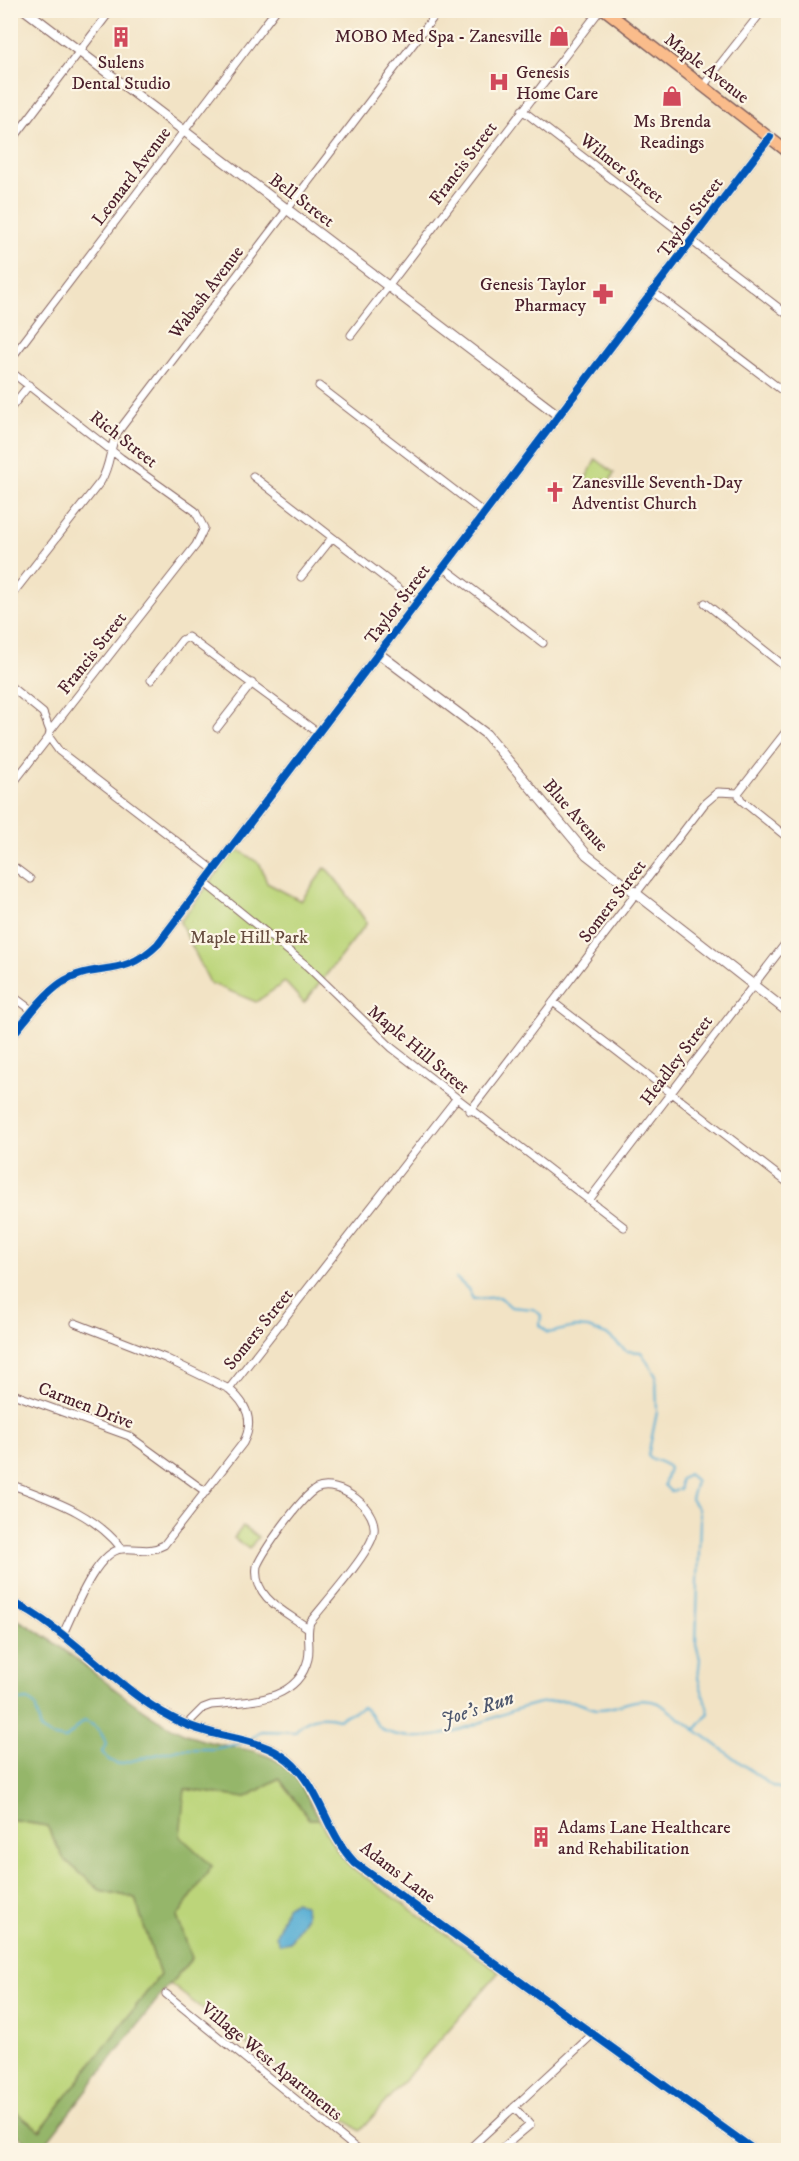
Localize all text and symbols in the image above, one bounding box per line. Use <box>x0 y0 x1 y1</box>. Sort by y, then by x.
shop icon: MOBO Med Spa - Zanesville <box>547 24 571 48</box>
building icon: Sulens Dental Studio <box>109 25 133 49</box>
place label: MOBO Med Spa - Zanesville <box>335 26 542 48</box>
street label: Maple Avenue <box>660 29 753 109</box>
place label: Sulens Dental Studio <box>71 52 171 95</box>
place label: Genesis Home Care <box>516 62 598 105</box>
hospital icon: Genesis Home Care <box>487 70 511 94</box>
shop icon: Ms Brenda Readings <box>660 84 684 108</box>
place label: Ms Brenda Readings <box>633 111 711 154</box>
street label: Francis Street <box>425 117 502 210</box>
street label: Leonard Avenue <box>88 123 176 230</box>
street label: Wilmer Street <box>574 129 668 209</box>
street label: Bell Street <box>264 169 339 233</box>
street label: Taylor Street <box>653 173 728 262</box>
street label: Wabash Avenue <box>164 242 249 344</box>
place label: Genesis Taylor Pharmacy <box>480 274 586 317</box>
pharmacy icon: Genesis Taylor Pharmacy <box>591 282 615 306</box>
street label: Rich Street <box>85 406 162 473</box>
place label: Zanesville Seventh-Day Adventist Church <box>572 472 743 515</box>
church icon: Zanesville Seventh-Day Adventist Church <box>543 480 567 504</box>
street label: Taylor Street <box>360 560 435 649</box>
street label: Francis Street <box>54 608 132 699</box>
street label: Blue Avenue <box>538 775 613 856</box>
street label: Somers Street <box>574 856 651 947</box>
park label: Maple Hill Park <box>190 927 308 949</box>
street label: Maple Hill Street <box>363 1001 474 1099</box>
street label: Headley Street <box>636 1011 718 1110</box>
street label: Somers Street <box>219 1284 298 1375</box>
street label: Carmen Drive <box>35 1378 137 1434</box>
water label: Joe's Run <box>437 1686 517 1733</box>
place label: Adams Lane Healthcare and Rehabilitation <box>558 1817 731 1860</box>
building icon: Adams Lane Healthcare and Rehabilitation <box>529 1825 553 1849</box>
street label: Adams Lane <box>355 1837 440 1908</box>
street label: Village West Apartments <box>195 1997 347 2126</box>

